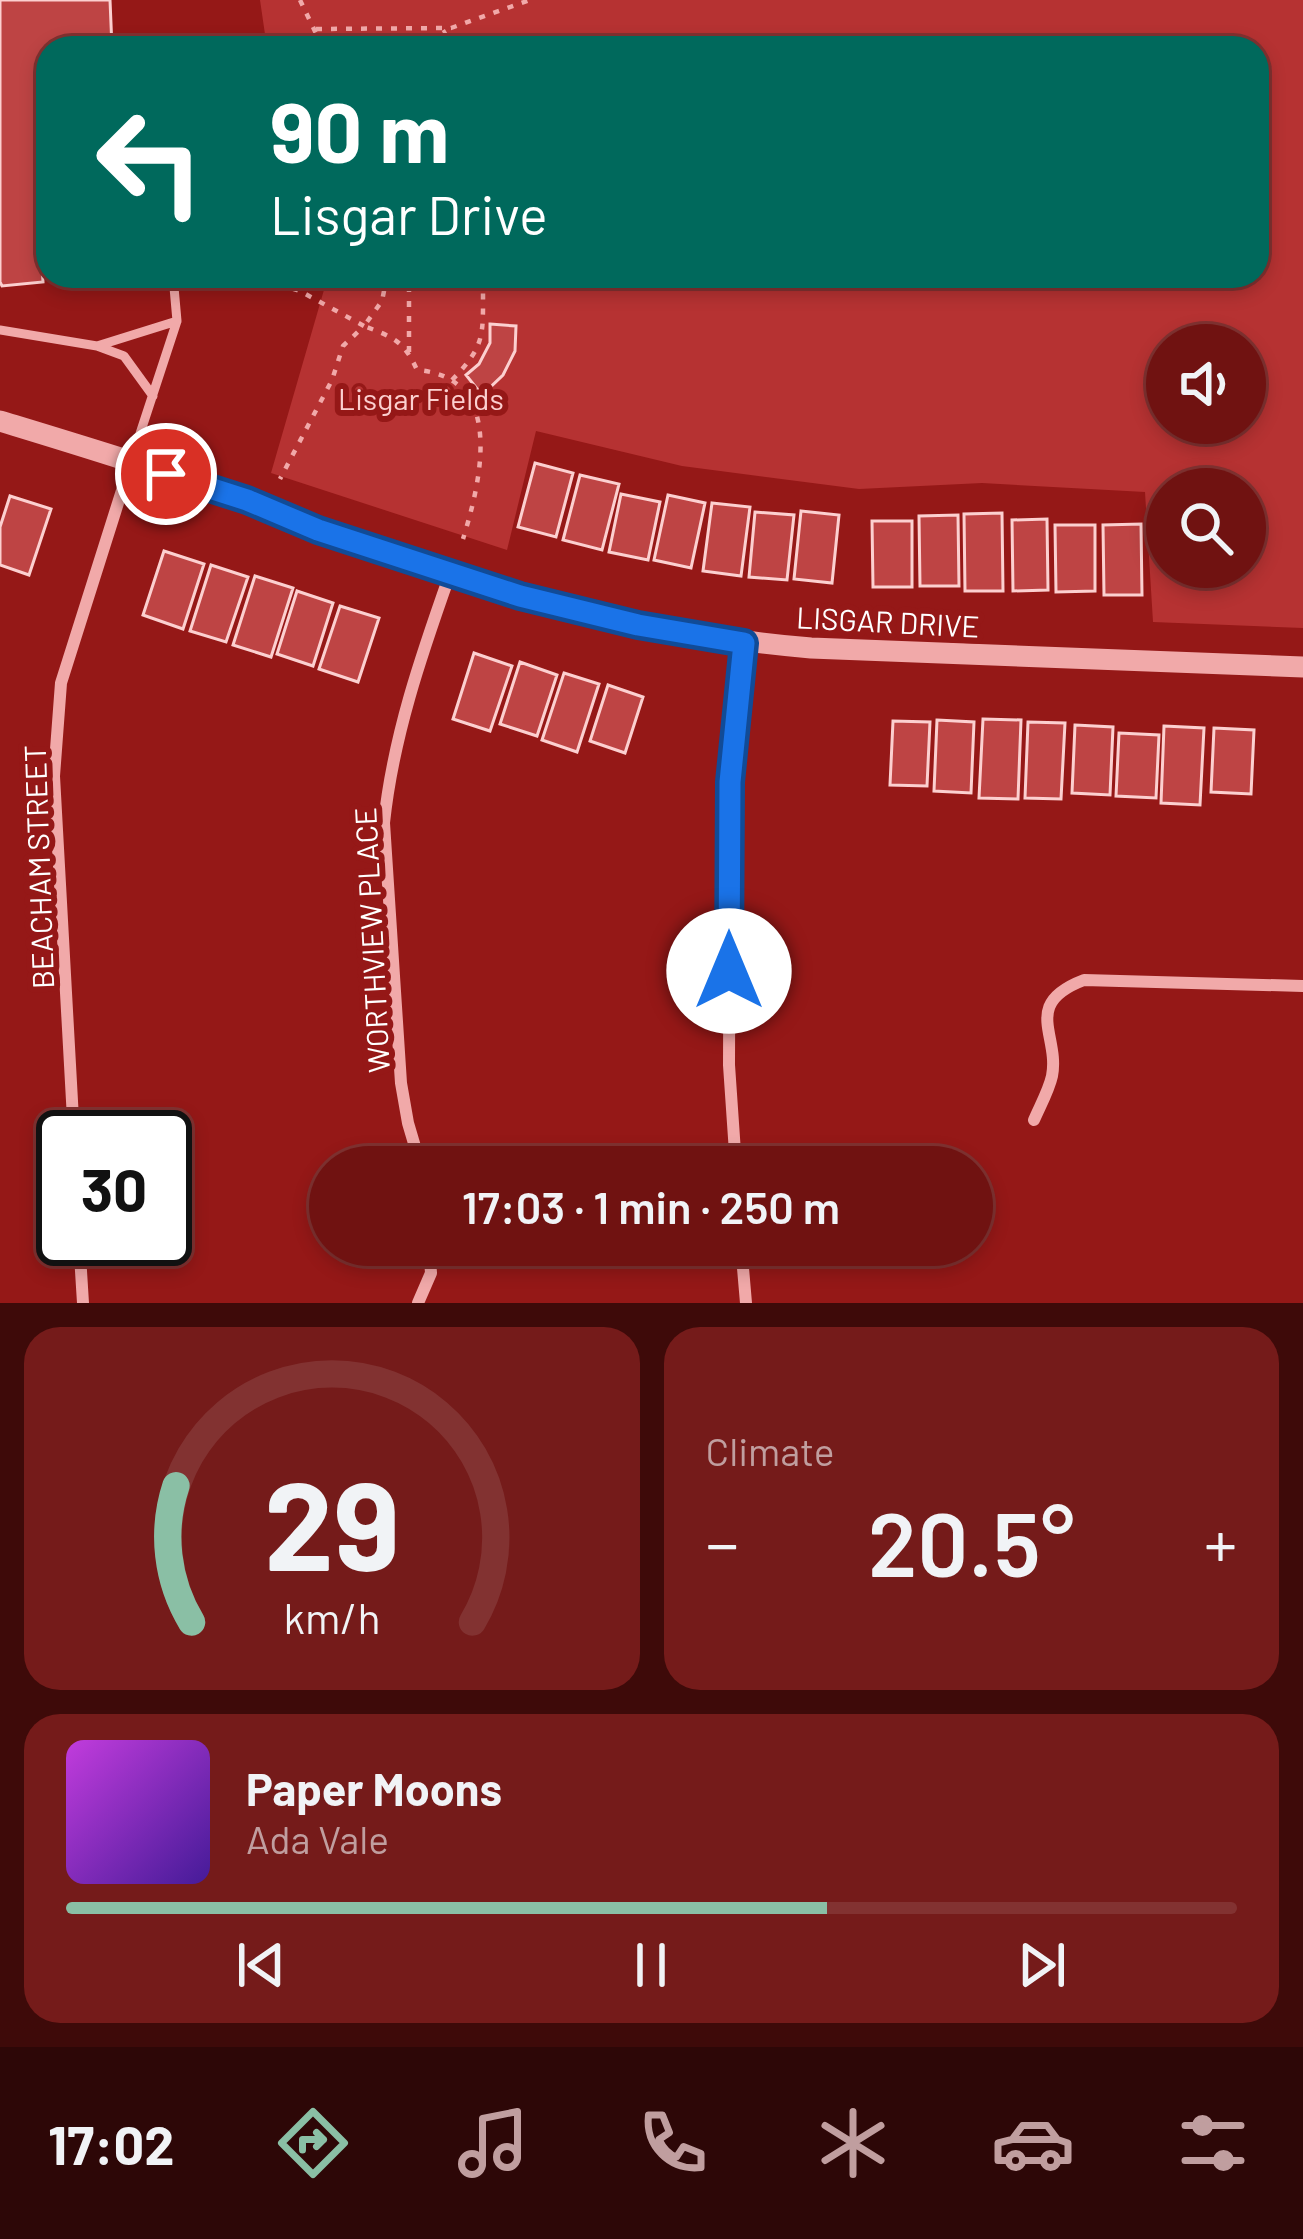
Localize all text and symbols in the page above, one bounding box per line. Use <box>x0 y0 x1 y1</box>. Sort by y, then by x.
text: 90 m <box>270 79 449 180</box>
icon: left <box>72 84 228 240</box>
text: Lisgar Drive <box>270 181 548 246</box>
map controls <box>1146 324 1266 588</box>
button: sound <box>1146 324 1266 444</box>
park label: Lisgar Fields <box>338 380 504 416</box>
pin <box>115 423 217 525</box>
icon: arrive <box>133 441 199 507</box>
button: search <box>1146 468 1266 588</box>
street label: LISGAR DRIVE <box>796 598 980 644</box>
street label: BEACHAM STREET <box>16 744 60 990</box>
street label: WORTHVIEW PLACE <box>346 806 396 1074</box>
position arrow <box>666 908 792 1034</box>
speed limit sign: 30 <box>36 1110 192 1266</box>
text: 17:03 · 1 min · 250 m <box>462 1179 840 1233</box>
text: Climate <box>706 1427 835 1474</box>
text: 29 <box>264 1446 400 1596</box>
text: 20.5° <box>868 1487 1075 1595</box>
text: − <box>706 1502 739 1581</box>
text: + <box>1204 1502 1237 1581</box>
text: km/h <box>283 1590 380 1642</box>
text: Paper Moons <box>246 1761 502 1815</box>
text: Ada Vale <box>246 1815 389 1862</box>
icon: previous <box>228 1932 294 1998</box>
icon: pause <box>618 1932 684 1998</box>
icon: next <box>1009 1932 1075 1998</box>
icon: directions <box>271 2101 355 2185</box>
icon: music <box>451 2101 535 2185</box>
icon: phone <box>631 2101 715 2185</box>
icon: climate <box>811 2101 895 2185</box>
icon: car <box>991 2101 1075 2185</box>
icon: filters <box>1171 2101 1255 2185</box>
text: 17:02 <box>48 2111 175 2176</box>

